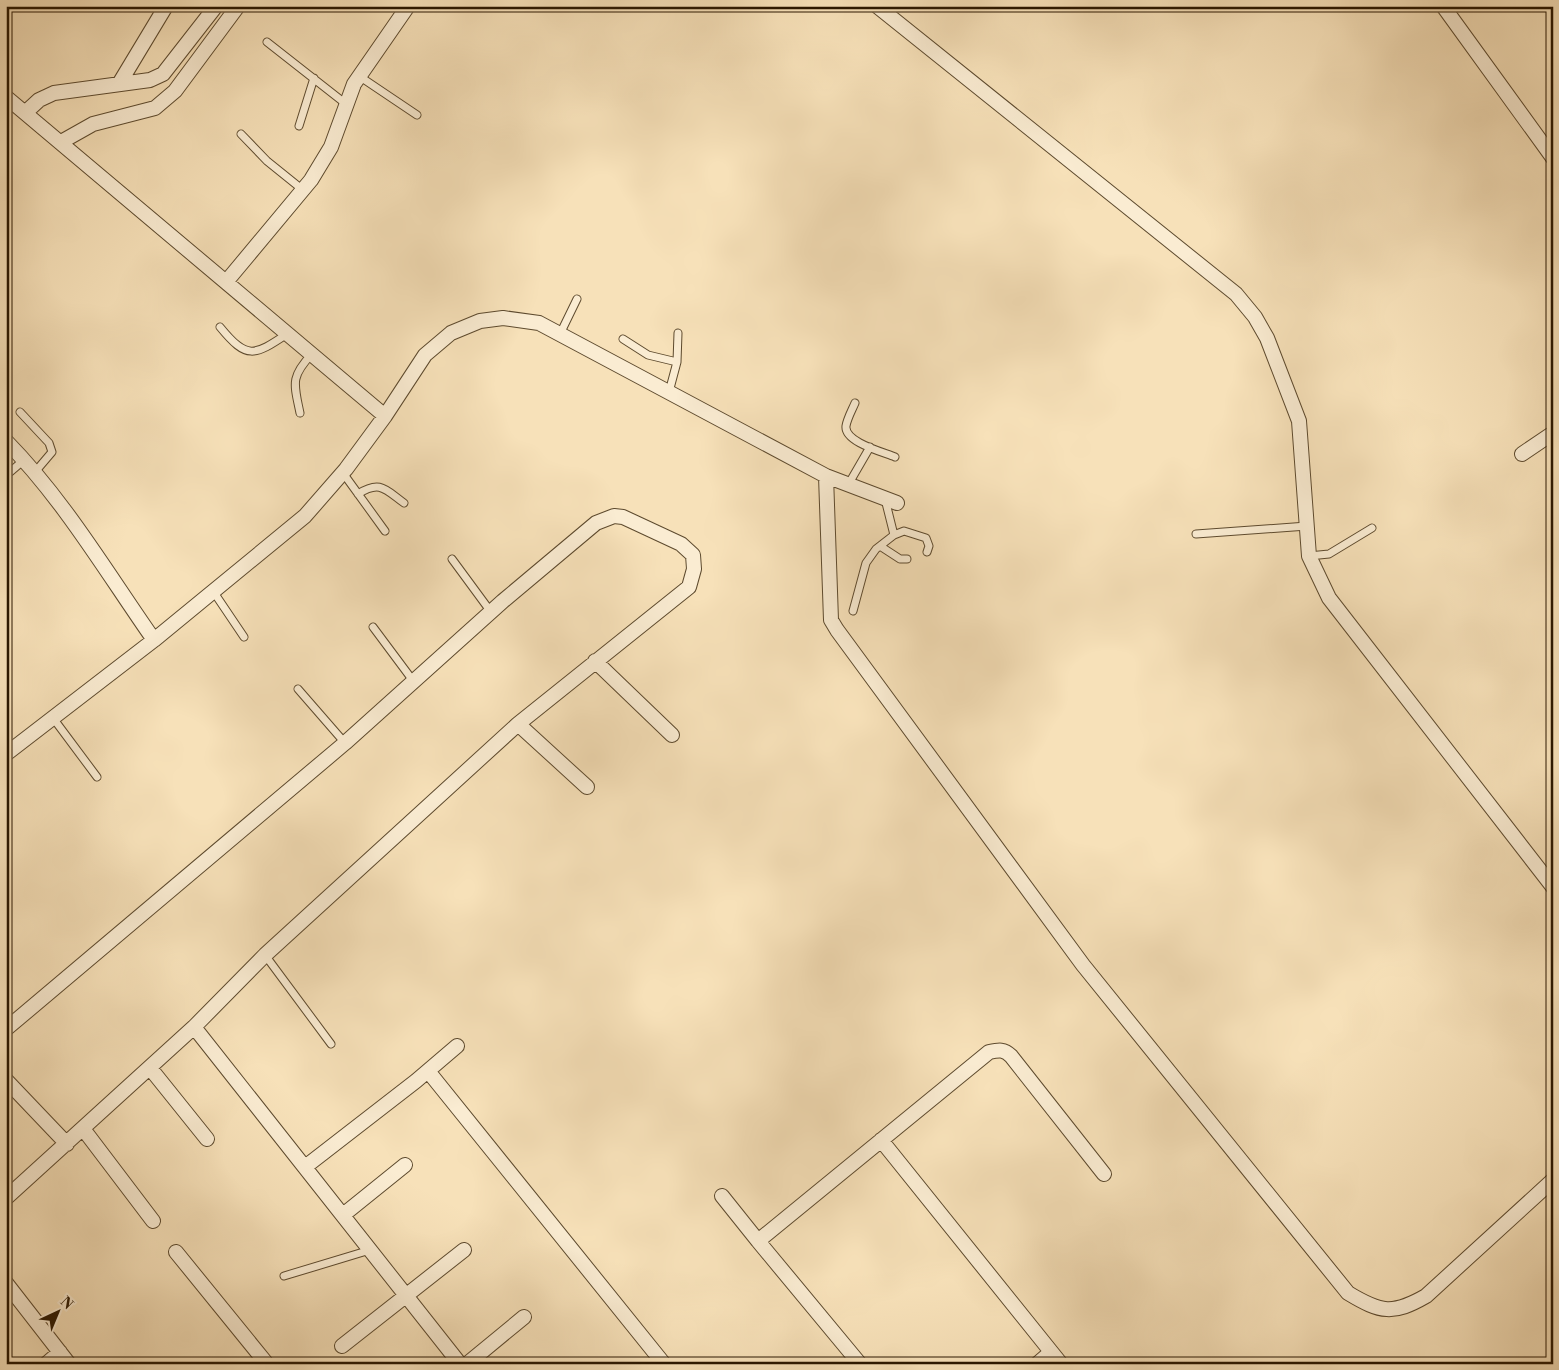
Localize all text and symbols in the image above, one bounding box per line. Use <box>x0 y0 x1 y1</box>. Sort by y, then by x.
north arrow <box>32 1288 82 1338</box>
text: N <box>56 1293 77 1314</box>

